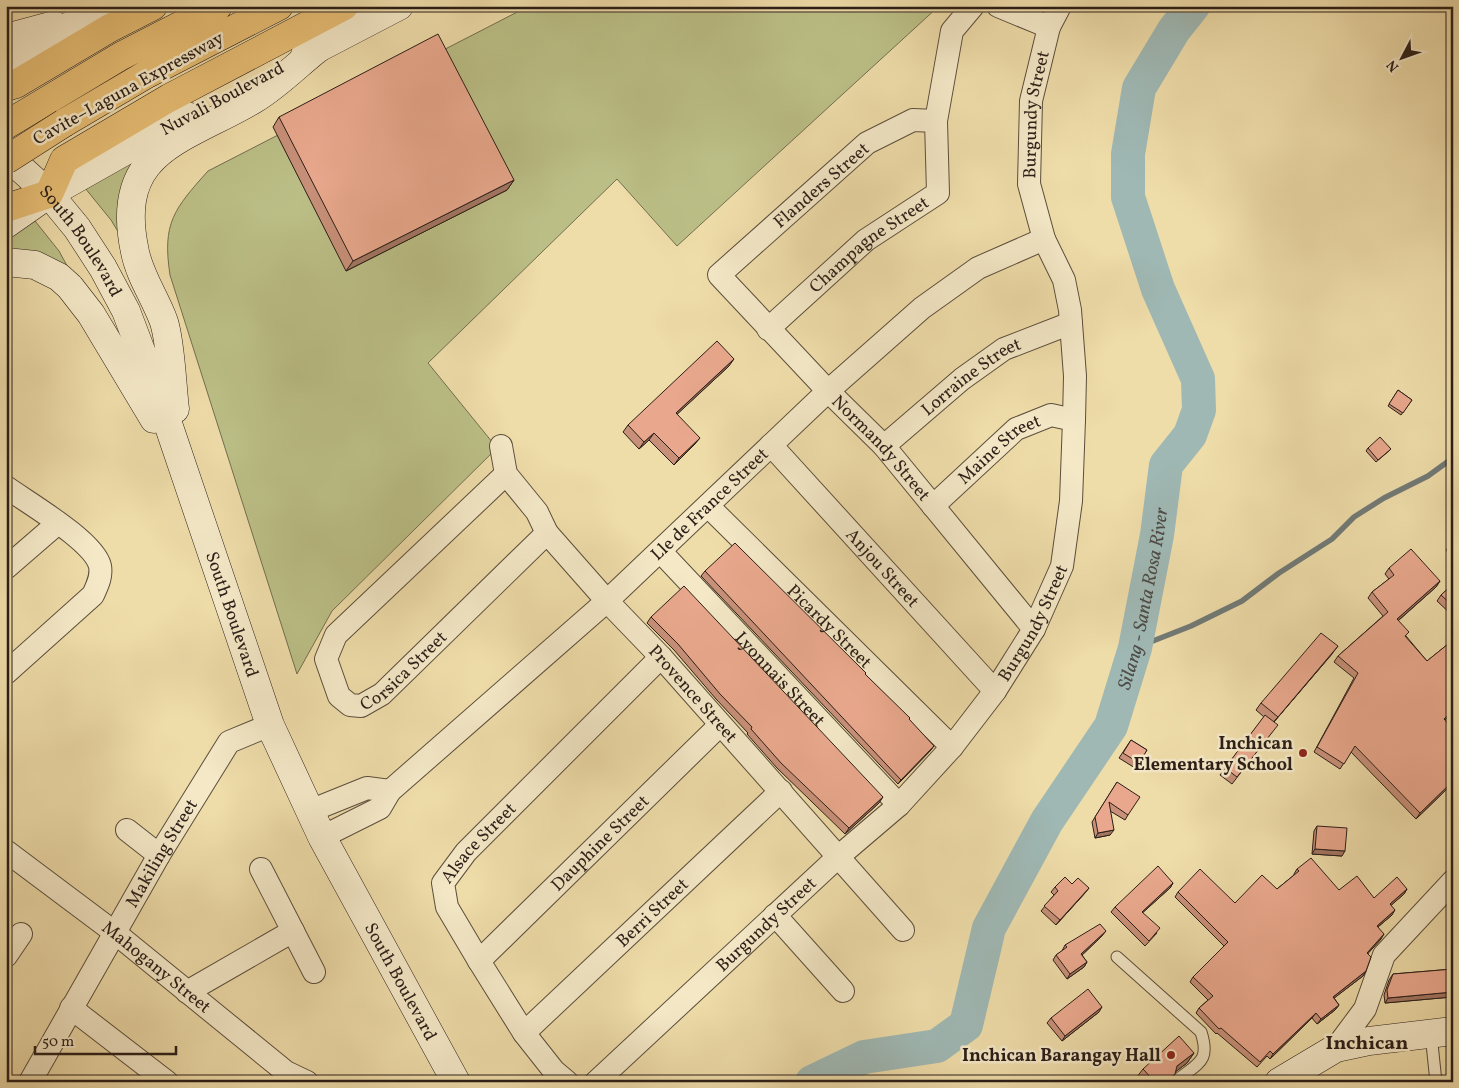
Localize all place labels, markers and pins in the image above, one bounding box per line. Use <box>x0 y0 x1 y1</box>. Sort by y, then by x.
place label: Inchican Elementary School <box>1134 732 1293 778</box>
marker: Inchican Elementary School <box>1297 747 1309 759</box>
place label: Inchican Barangay Hall <box>962 1044 1161 1069</box>
marker: Inchican Barangay Hall <box>1165 1049 1177 1061</box>

